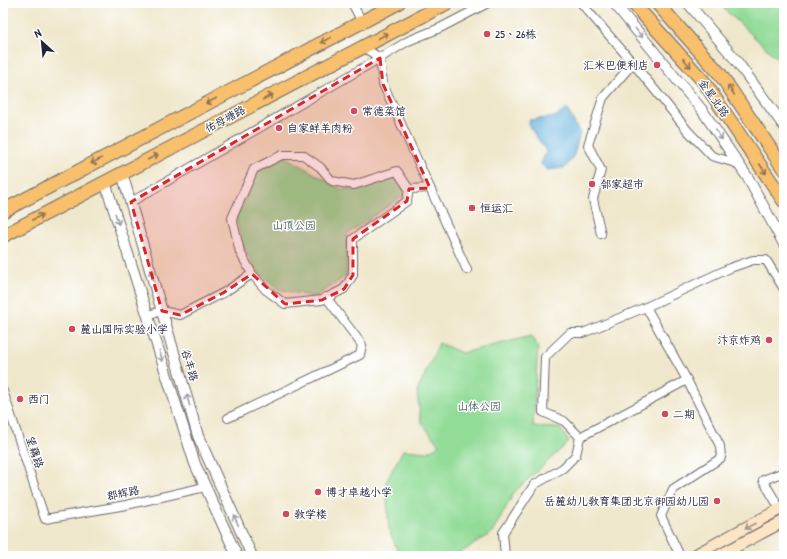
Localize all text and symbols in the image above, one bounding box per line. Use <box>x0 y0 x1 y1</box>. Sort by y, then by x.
north arrow <box>22 22 62 62</box>
text: N <box>32 25 43 41</box>
place label: 25、26栋 <box>495 27 536 41</box>
one-way arrow <box>635 28 644 38</box>
marker: 25、26栋 <box>482 29 492 39</box>
one-way arrow <box>377 32 389 40</box>
one-way arrow <box>321 37 333 45</box>
place label: 汇米巴便利店 <box>583 58 649 72</box>
one-way arrow <box>683 58 692 69</box>
marker: 汇米巴便利店 <box>652 60 662 70</box>
street label: 金星北路 <box>696 76 732 120</box>
one-way arrow <box>727 85 735 96</box>
one-way arrow <box>262 92 274 100</box>
one-way arrow <box>205 97 217 105</box>
street label: 佑母塘路 <box>202 102 248 136</box>
place label: 常德菜馆 <box>362 104 406 118</box>
marker: 常德菜馆 <box>349 106 359 116</box>
place label: 自家鲜羊肉粉 <box>287 121 353 135</box>
marker: 自家鲜羊肉粉 <box>274 123 284 133</box>
one-way arrow <box>715 130 723 141</box>
one-way arrow <box>146 153 158 160</box>
one-way arrow <box>91 158 103 166</box>
one-way arrow <box>759 163 767 175</box>
place label: 邻家超市 <box>600 177 644 191</box>
marker: 邻家超市 <box>587 179 597 189</box>
place label: 恒运汇 <box>480 201 513 215</box>
marker: 恒运汇 <box>467 203 477 213</box>
one-way arrow <box>31 213 43 221</box>
one-way arrow <box>114 213 121 226</box>
park label: 山顶公园 <box>272 218 316 232</box>
one-way arrow <box>148 269 155 282</box>
place label: 麓山国际实验小学 <box>80 322 168 336</box>
marker: 麓山国际实验小学 <box>67 324 77 334</box>
place label: 汴京炸鸡 <box>717 333 761 347</box>
marker: 汴京炸鸡 <box>764 335 774 345</box>
street label: 谷丰路 <box>179 347 201 383</box>
one-way arrow <box>158 350 165 363</box>
place label: 西门 <box>28 392 50 406</box>
marker: 西门 <box>15 394 25 404</box>
one-way arrow <box>184 394 191 407</box>
park label: 山体公园 <box>457 399 501 413</box>
place label: 二期 <box>673 407 695 421</box>
marker: 二期 <box>660 409 670 419</box>
street label: 望藕路 <box>23 434 47 470</box>
street label: 郡辉路 <box>105 483 141 503</box>
place label: 博才卓越小学 <box>326 485 392 499</box>
marker: 博才卓越小学 <box>313 487 323 497</box>
place label: 岳麓幼儿教育集团北京御园幼儿园 <box>544 494 709 508</box>
marker: 岳麓幼儿教育集团北京御园幼儿园 <box>712 496 722 506</box>
place label: 教学楼 <box>294 507 327 521</box>
marker: 教学楼 <box>281 509 291 519</box>
one-way arrow <box>232 515 239 527</box>
one-way arrow <box>744 523 756 530</box>

